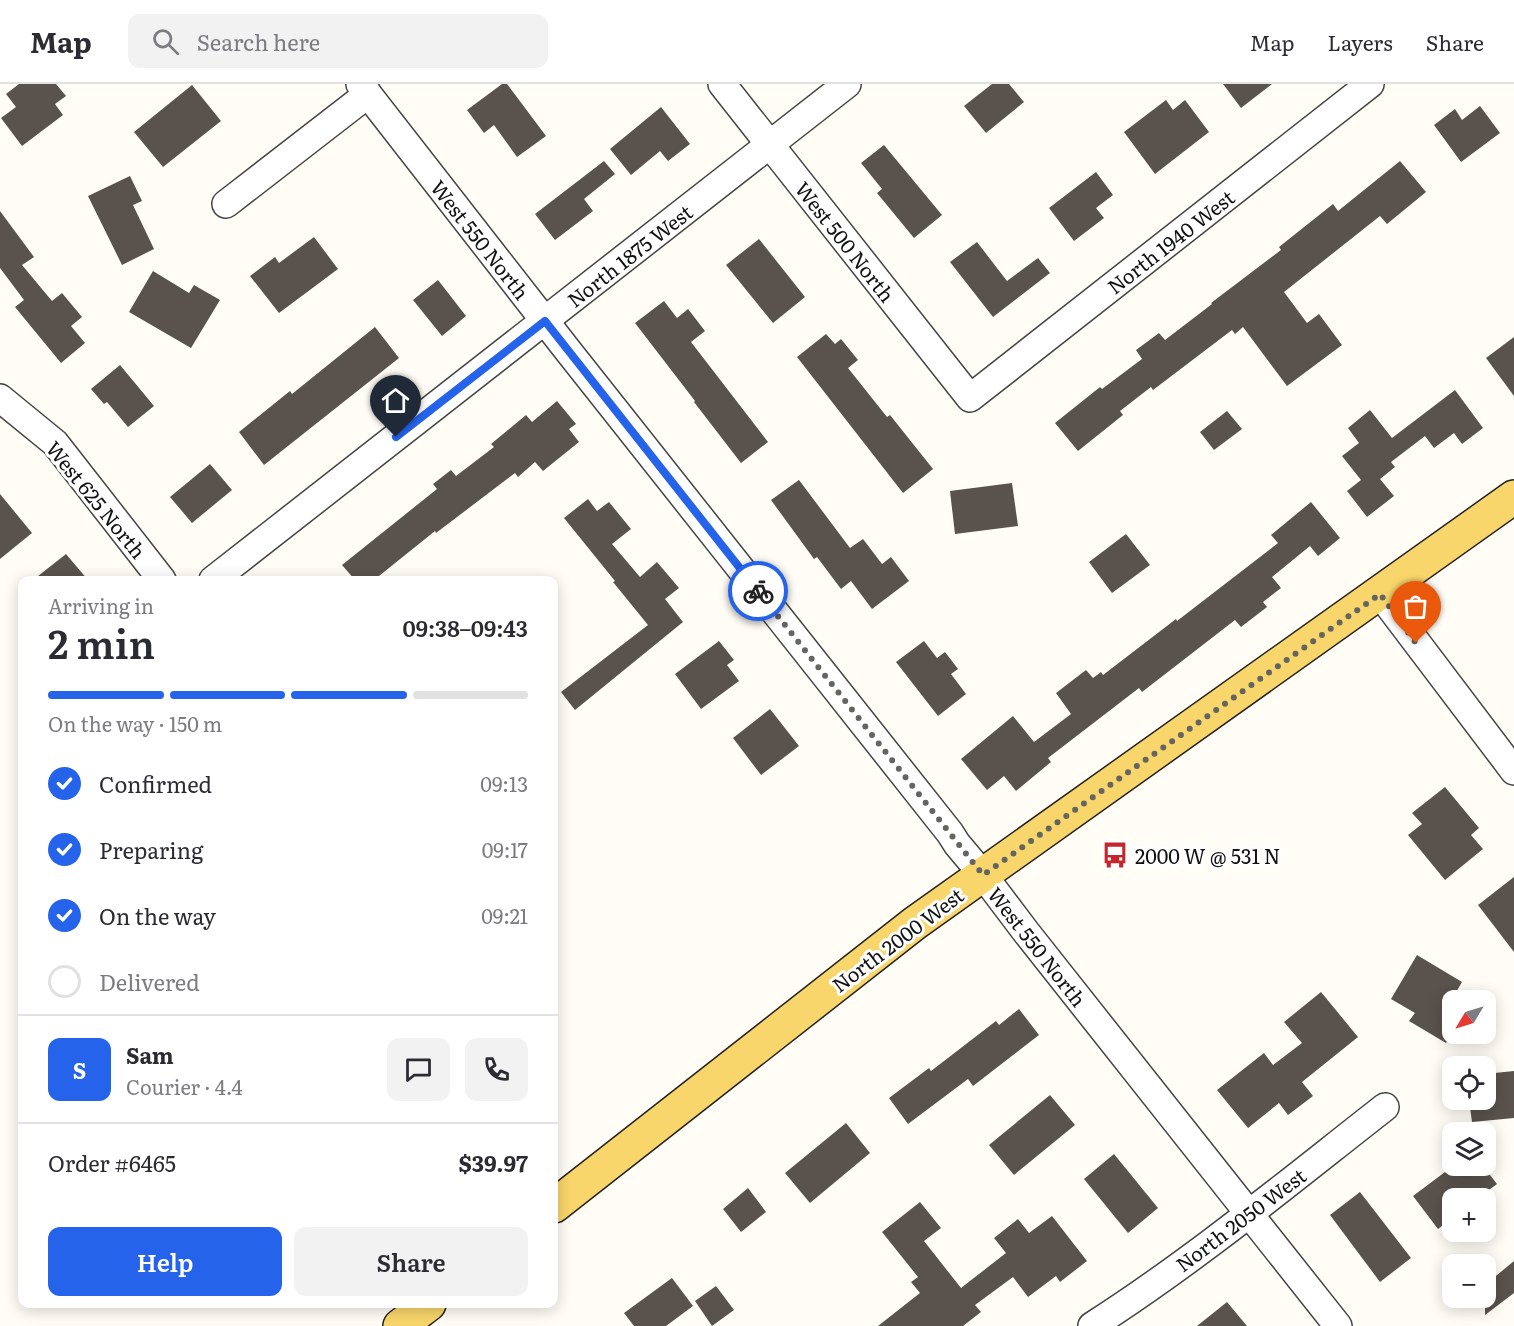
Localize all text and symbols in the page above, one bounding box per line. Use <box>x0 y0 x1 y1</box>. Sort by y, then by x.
search box <box>128 14 548 68</box>
text: Map <box>30 20 92 62</box>
icon: search <box>149 25 182 58</box>
text: Search here <box>197 25 320 58</box>
text: Map <box>1250 26 1295 57</box>
text: Layers <box>1328 26 1393 57</box>
text: Share <box>1426 26 1484 57</box>
street label: West 550 North <box>425 173 537 305</box>
street label: West 500 North <box>789 174 903 308</box>
street label: North 1940 West <box>1100 182 1240 300</box>
street label: North 1875 West <box>560 196 698 314</box>
pin <box>370 375 421 437</box>
icon: home <box>379 384 412 417</box>
street label: West 625 North <box>40 434 154 564</box>
courier <box>728 561 788 621</box>
icon: bike <box>742 575 775 608</box>
pin <box>1390 581 1441 643</box>
text: Arriving in <box>48 590 154 620</box>
icon: bag <box>1399 590 1432 623</box>
text: 09:38–09:43 <box>403 611 528 644</box>
text: 2 min <box>48 613 155 671</box>
text: On the way · 150 m <box>48 708 222 738</box>
icon: check <box>48 767 81 800</box>
text: Confirmed <box>99 767 212 800</box>
text: 09:13 <box>480 768 528 798</box>
icon: check <box>48 833 81 866</box>
text: Preparing <box>99 833 203 866</box>
text: 09:17 <box>482 834 528 864</box>
bus stop icon: 2000 W @ 531 N <box>1100 840 1130 870</box>
place label: 2000 W @ 531 N <box>1135 840 1280 870</box>
street label: North 2000 West <box>825 880 969 998</box>
street label: West 550 North <box>982 880 1094 1012</box>
icon: check <box>48 899 81 932</box>
text: On the way <box>99 899 216 932</box>
text: 09:21 <box>481 900 528 930</box>
text: Delivered <box>99 965 200 998</box>
north arrow <box>1442 990 1496 1044</box>
map controls <box>1442 990 1496 1308</box>
text: Sam <box>126 1038 174 1071</box>
button: chat <box>387 1038 450 1101</box>
button: phone <box>465 1038 528 1101</box>
text: S <box>73 1053 86 1086</box>
button: locate <box>1442 1056 1496 1110</box>
text: Courier · 4.4 <box>126 1071 243 1101</box>
button: layers <box>1442 1122 1496 1176</box>
text: Order #6465 <box>48 1146 176 1179</box>
text: $39.97 <box>459 1146 528 1179</box>
street label: North 2050 West <box>1168 1160 1312 1278</box>
button: + <box>1442 1188 1496 1242</box>
button: Help <box>48 1227 282 1296</box>
button: Share <box>294 1227 528 1296</box>
button: − <box>1442 1254 1496 1308</box>

